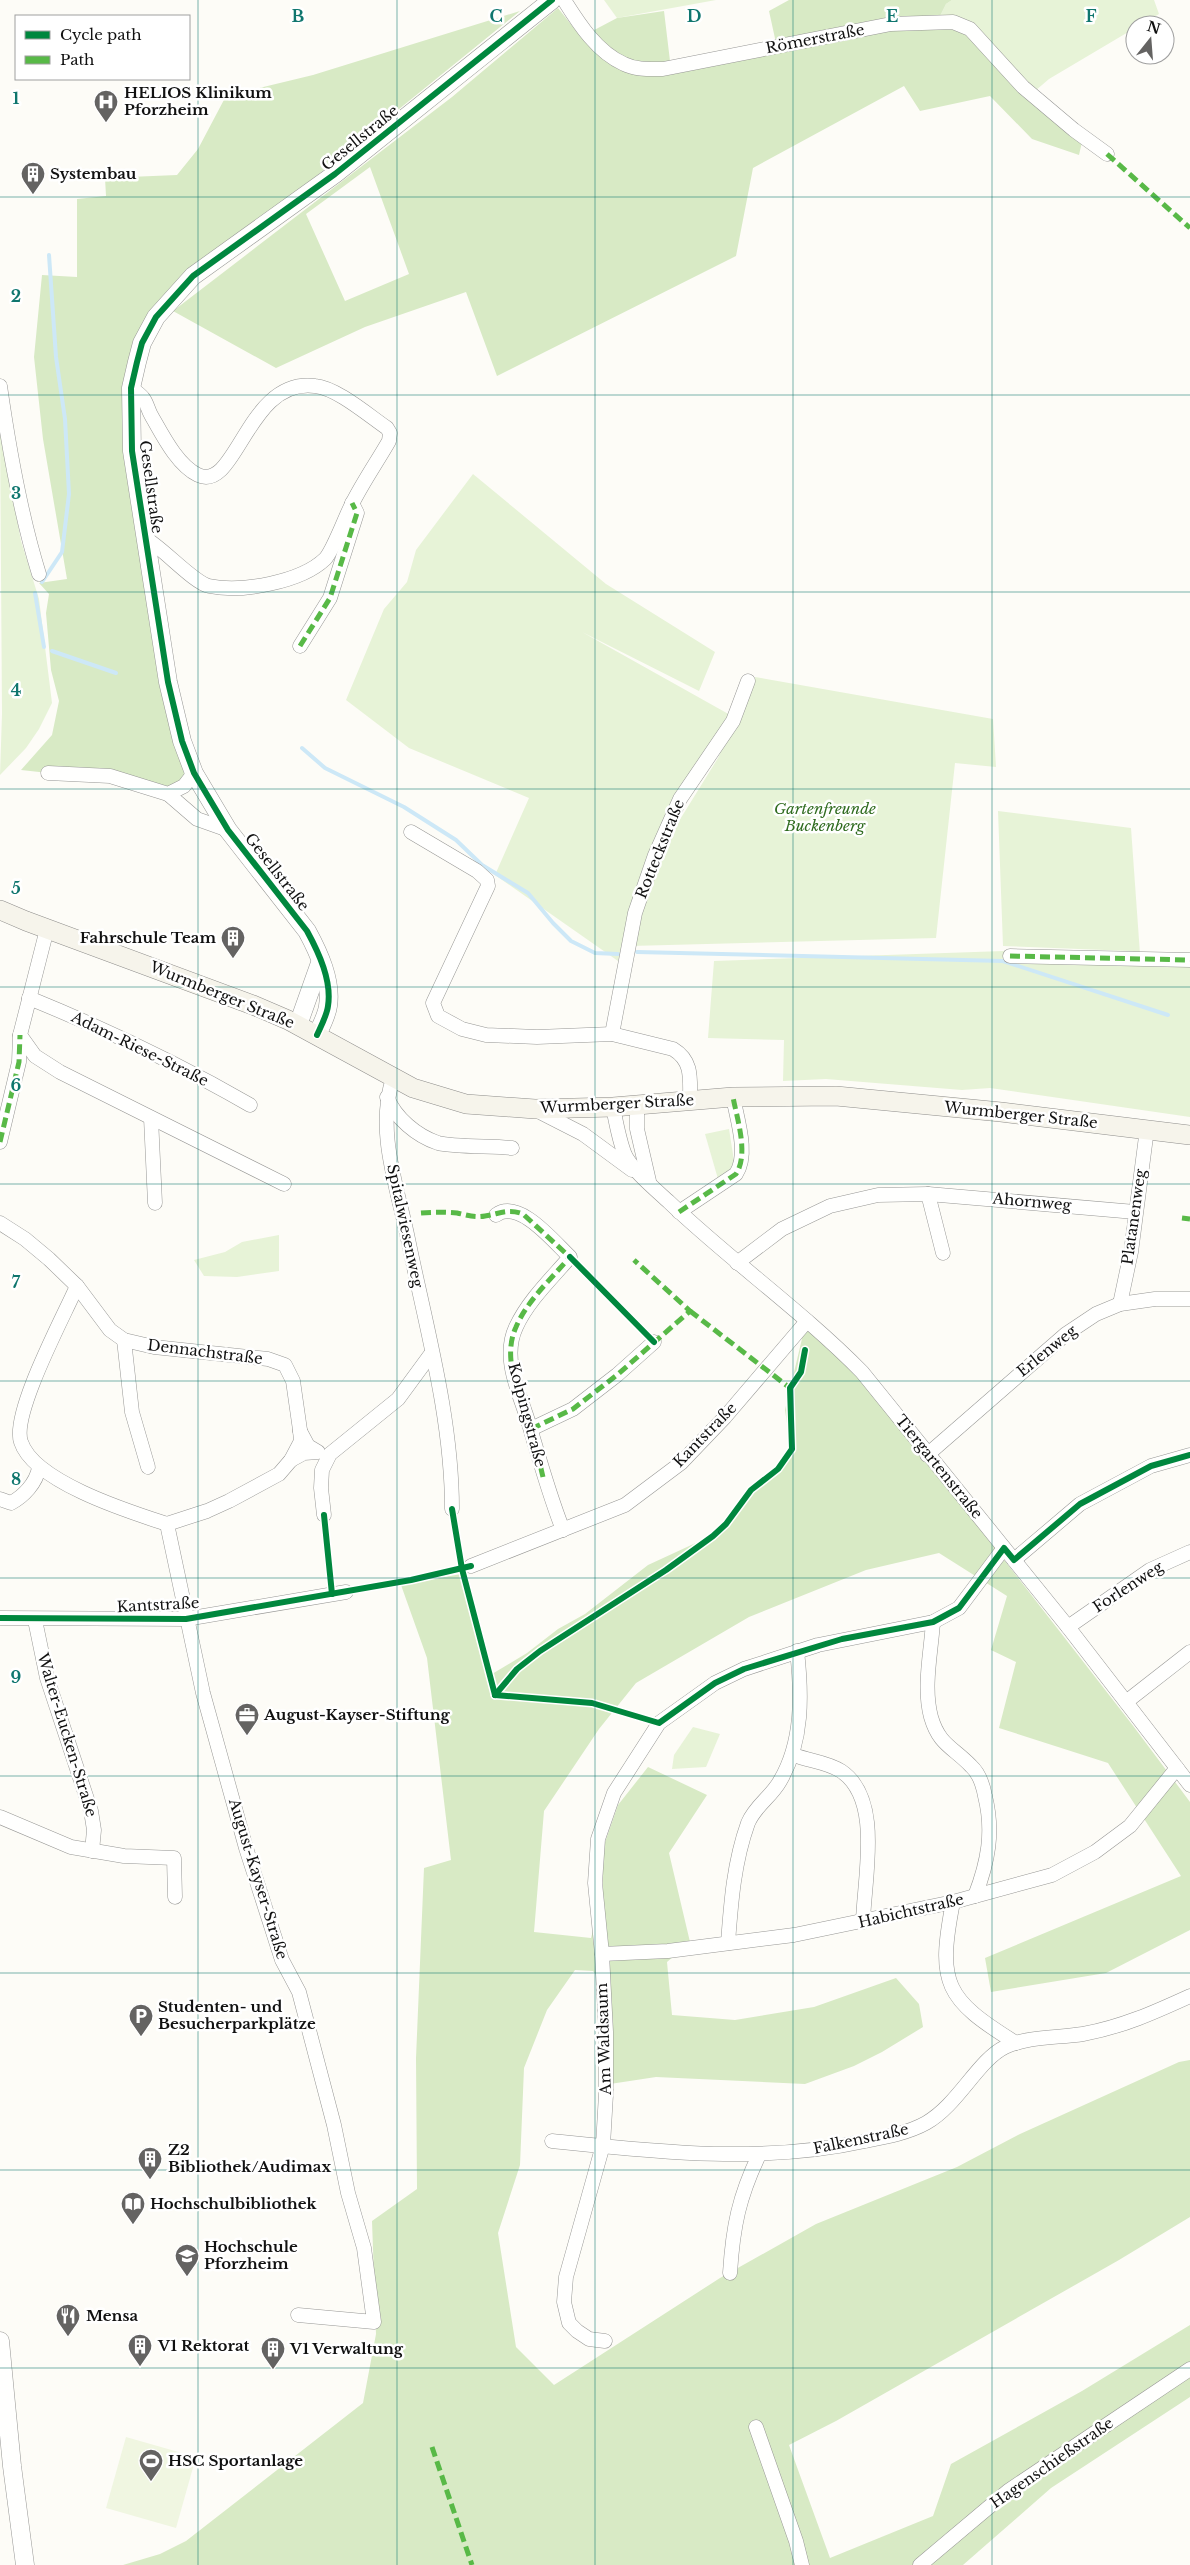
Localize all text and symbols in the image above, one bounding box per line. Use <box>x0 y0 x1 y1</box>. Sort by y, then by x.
text: B <box>292 6 305 26</box>
text: C <box>489 6 503 26</box>
text: D <box>687 6 701 26</box>
text: E <box>886 6 898 26</box>
text: F <box>1085 6 1097 26</box>
legend <box>15 15 190 80</box>
north arrow <box>1125 15 1175 65</box>
text: N <box>1145 17 1163 38</box>
street label: Römerstraße <box>764 20 866 57</box>
text: Cycle path <box>60 25 142 44</box>
text: Path <box>60 50 94 69</box>
place label: HELIOS Klinikum Pforzheim <box>124 83 272 119</box>
text: 1 <box>13 88 20 108</box>
hospital icon: HELIOS Klinikum Pforzheim <box>93 89 119 123</box>
street label: Gesellstraße <box>317 101 402 174</box>
building icon: Systembau <box>20 161 46 195</box>
place label: Systembau <box>50 164 137 183</box>
text: 2 <box>11 286 21 306</box>
street label: Gesellstraße <box>136 439 167 535</box>
text: 3 <box>11 483 21 503</box>
text: 4 <box>11 680 21 700</box>
street label: Rotteckstraße <box>631 796 688 901</box>
park label: Gartenfreunde Buckenberg <box>774 799 876 835</box>
street label: Gesellstraße <box>241 829 314 914</box>
text: 5 <box>11 878 21 898</box>
building icon: Fahrschule Team <box>220 925 246 959</box>
place label: Fahrschule Team <box>80 928 216 947</box>
street label: Wurmberger Straße <box>146 956 297 1032</box>
street label: Adam-Riese-Straße <box>68 1007 212 1090</box>
text: 6 <box>11 1075 22 1095</box>
street label: Wurmberger Straße <box>538 1090 694 1117</box>
street label: Wurmberger Straße <box>942 1097 1099 1132</box>
street label: Spitalwiesenweg <box>383 1162 428 1290</box>
street label: Platanenweg <box>1117 1167 1150 1266</box>
street label: Ahornweg <box>991 1189 1073 1214</box>
text: 7 <box>12 1272 21 1292</box>
street label: Erlenweg <box>1013 1320 1081 1381</box>
street label: Dennachstraße <box>146 1335 264 1368</box>
street label: Kolpingstraße <box>504 1361 551 1469</box>
street label: Kantstraße <box>669 1398 740 1471</box>
street label: Tiergartenstraße <box>892 1411 987 1523</box>
text: 8 <box>11 1469 21 1489</box>
street label: Forlenweg <box>1089 1556 1167 1616</box>
street label: Kantstraße <box>116 1593 200 1616</box>
street label: Walter-Eucken-Straße <box>33 1650 101 1819</box>
text: 9 <box>11 1667 22 1687</box>
office icon: August-Kayser-Stiftung <box>234 1702 260 1736</box>
place label: August-Kayser-Stiftung <box>263 1705 451 1724</box>
street label: August-Kayser-Straße <box>225 1795 292 1962</box>
street label: Habichtstraße <box>856 1889 966 1932</box>
street label: Am Waldsaum <box>592 1983 615 2096</box>
place label: Studenten- und Besucherparkplätze <box>158 1997 316 2033</box>
parking icon: Studenten- und Besucherparkplätze <box>128 2003 154 2037</box>
street label: Falkenstraße <box>811 2119 910 2158</box>
place label: Z2 Bibliothek/Audimax <box>168 2140 331 2176</box>
building icon: Z2 Bibliothek/Audimax <box>137 2146 163 2180</box>
library icon: Hochschulbibliothek <box>120 2191 146 2225</box>
place label: Hochschulbibliothek <box>150 2194 318 2213</box>
place label: Hochschule Pforzheim <box>204 2237 298 2273</box>
school or university icon: Hochschule Pforzheim <box>174 2243 200 2277</box>
restaurant icon: Mensa <box>55 2303 81 2337</box>
place label: Mensa <box>86 2306 139 2325</box>
building icon: V1 Rektorat <box>127 2333 153 2367</box>
place label: V1 Rektorat <box>157 2336 250 2355</box>
building icon: V1 Verwaltung <box>260 2336 286 2370</box>
place label: V1 Verwaltung <box>289 2339 404 2358</box>
street label: Hagenschießstraße <box>986 2413 1117 2512</box>
sports icon: HSC Sportanlage <box>138 2448 164 2482</box>
place label: HSC Sportanlage <box>168 2451 303 2470</box>

